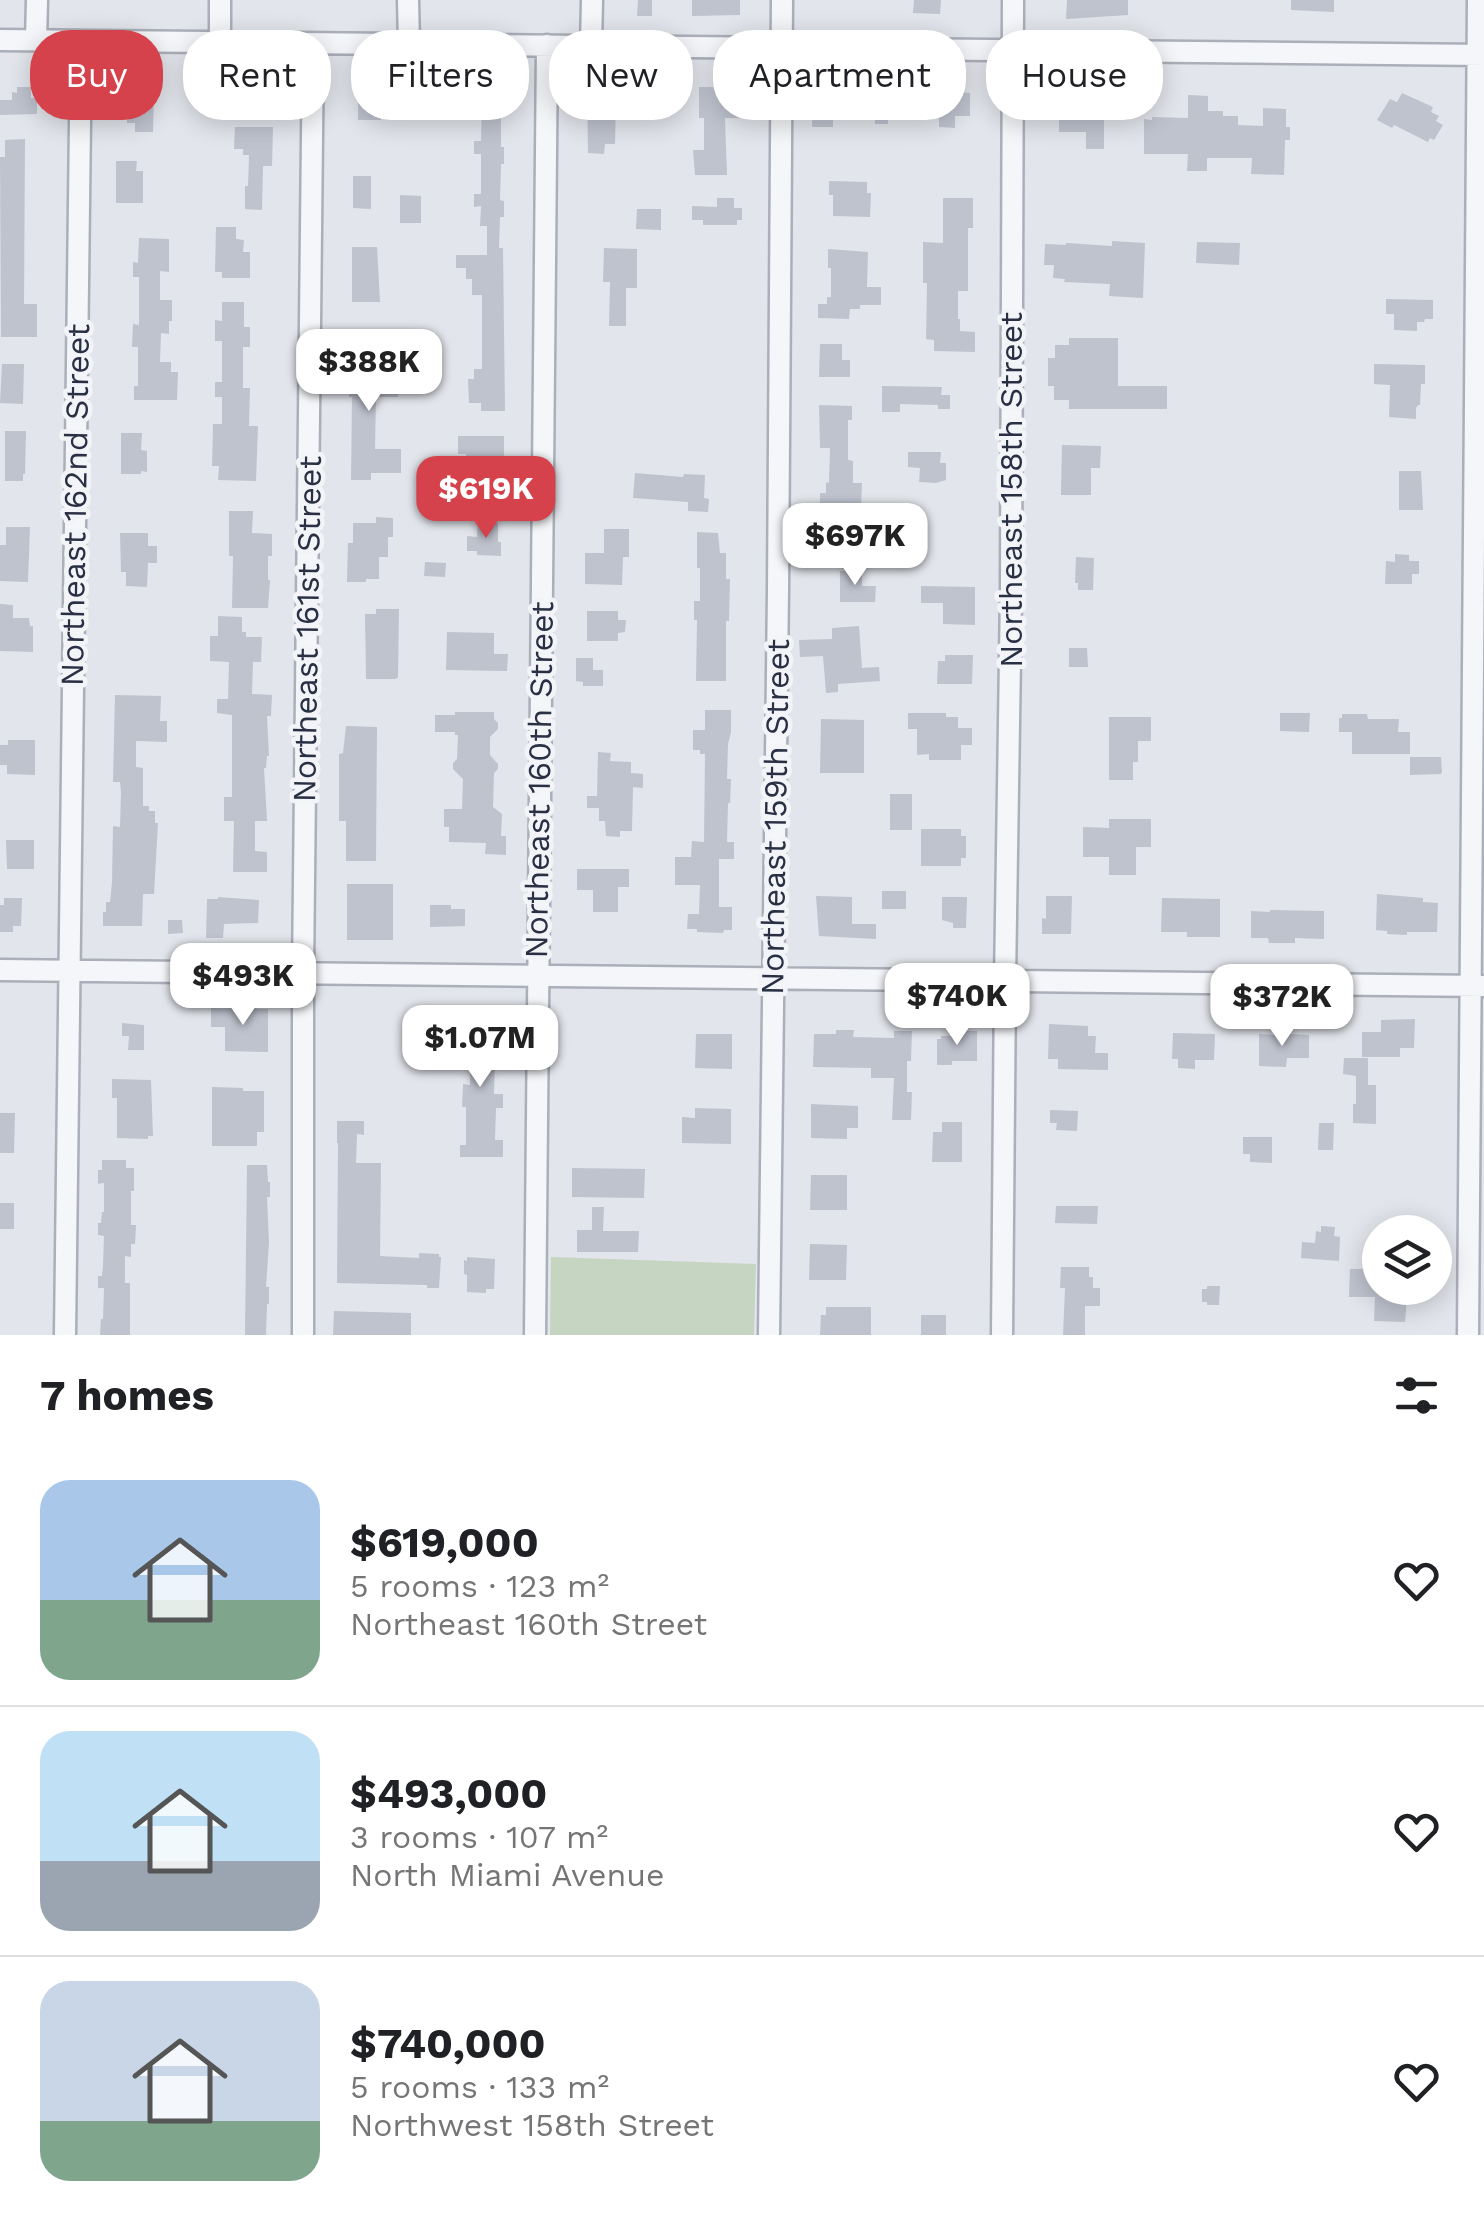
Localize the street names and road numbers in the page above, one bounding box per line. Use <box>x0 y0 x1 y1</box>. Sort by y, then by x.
street label: Northeast 158th Street <box>992 312 1030 668</box>
street label: Northeast 162nd Street <box>53 323 97 687</box>
street label: Northeast 161st Street <box>285 455 329 803</box>
street label: Northeast 160th Street <box>517 601 561 959</box>
street label: Northeast 159th Street <box>753 639 797 995</box>

